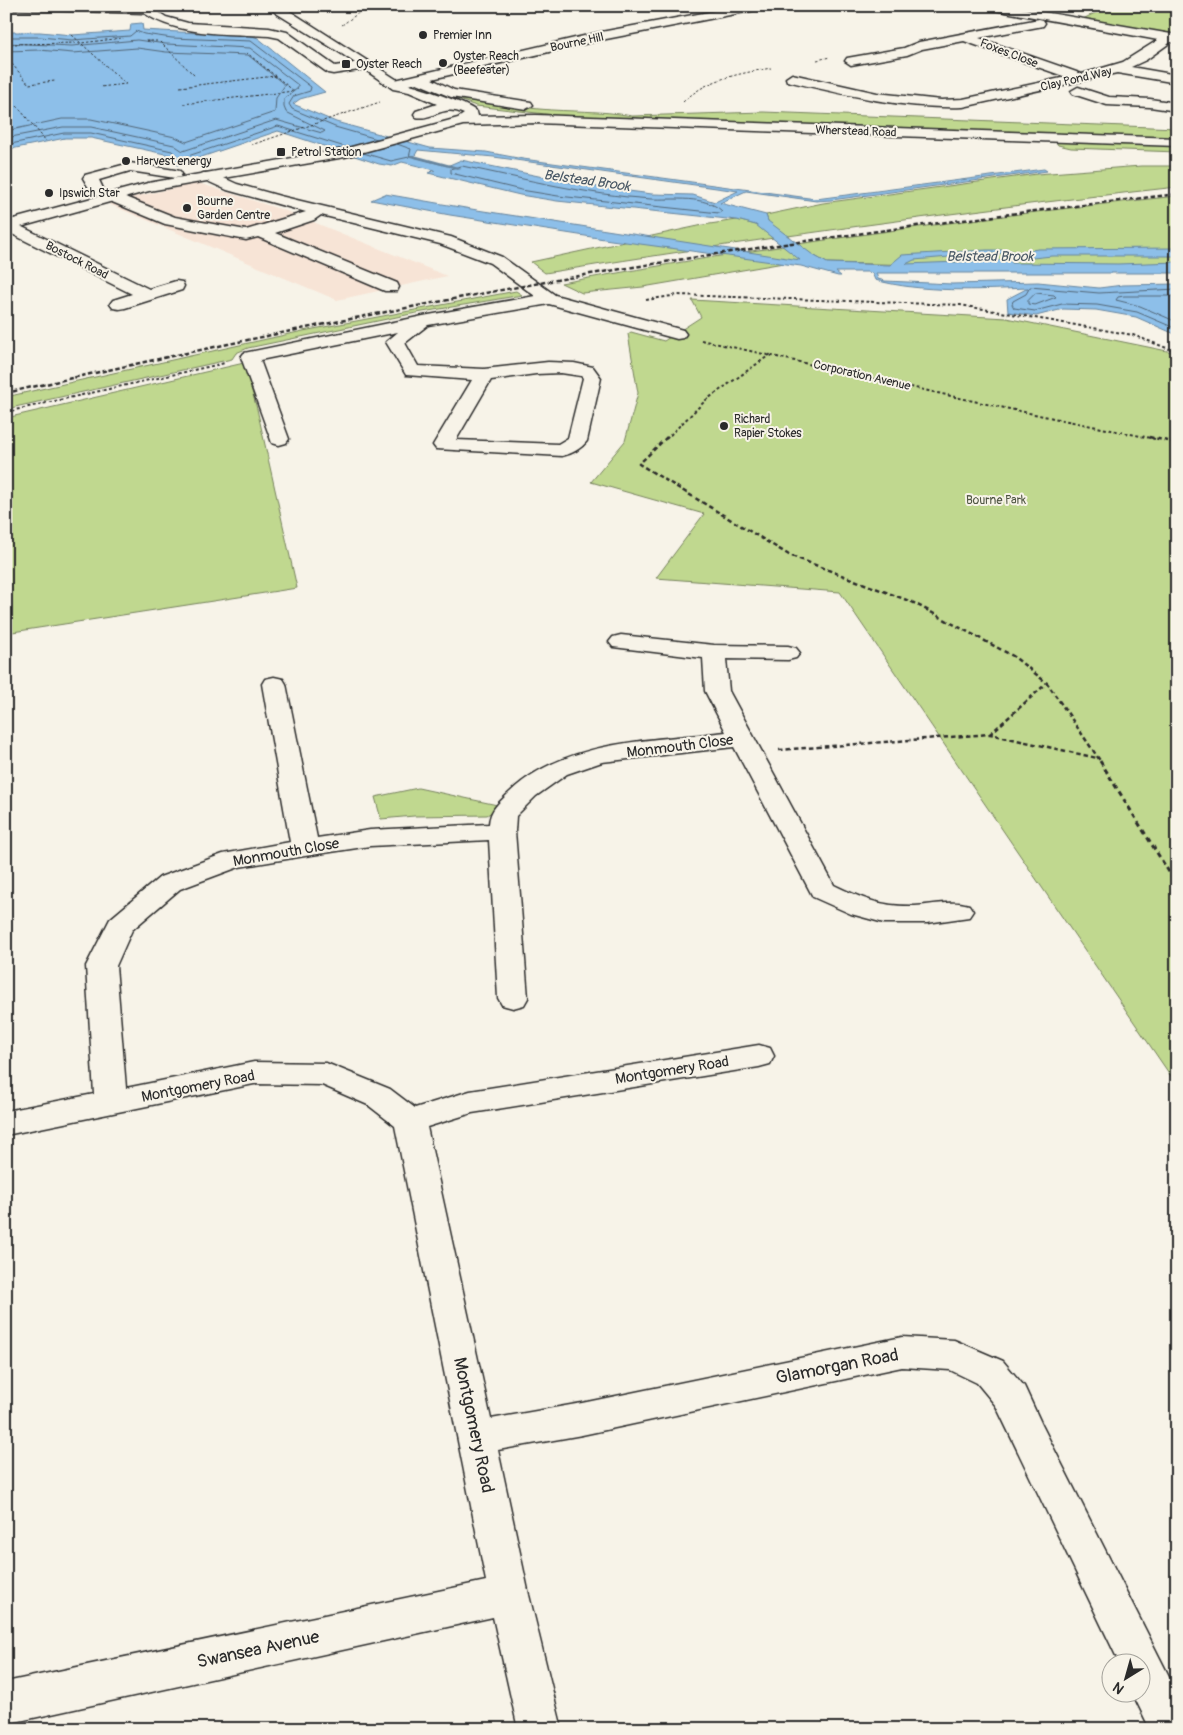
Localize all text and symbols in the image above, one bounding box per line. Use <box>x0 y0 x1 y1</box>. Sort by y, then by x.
place label: Premier Inn <box>433 28 492 43</box>
marker: Premier Inn <box>417 29 429 41</box>
street label: Bourne Hill <box>549 29 605 55</box>
street label: Foxes Close <box>978 36 1040 71</box>
place label: Oyster Reach (Beefeater) <box>453 49 519 78</box>
place label: Oyster Reach <box>356 57 422 72</box>
marker: Oyster Reach (Beefeater) <box>437 57 449 69</box>
marker: Oyster Reach <box>340 58 352 70</box>
street label: Clay Pond Way <box>1039 64 1113 95</box>
street label: Wherstead Road <box>815 123 897 140</box>
place label: Petrol Station <box>291 145 362 160</box>
marker: Petrol Station <box>275 146 287 158</box>
place label: Harvest energy <box>136 154 211 169</box>
marker: Harvest energy <box>120 155 132 167</box>
water label: Belstead Brook <box>543 166 632 195</box>
place label: Ipswich Star <box>59 186 120 201</box>
marker: Ipswich Star <box>43 187 55 199</box>
place label: Bourne Garden Centre <box>197 194 270 223</box>
marker: Bourne Garden Centre <box>181 202 193 214</box>
street label: Bostock Road <box>43 238 111 283</box>
water label: Belstead Brook <box>947 248 1035 265</box>
street label: Corporation Avenue <box>812 357 912 394</box>
place label: Richard Rapier Stokes <box>734 412 802 441</box>
marker: Richard Rapier Stokes <box>718 420 730 432</box>
park label: Bourne Park <box>966 493 1026 508</box>
street label: Monmouth Close <box>626 730 735 762</box>
street label: Monmouth Close <box>232 834 341 871</box>
street label: Montgomery Road <box>614 1052 730 1089</box>
street label: Montgomery Road <box>140 1066 256 1107</box>
street label: Glamorgan Road <box>774 1343 901 1390</box>
street label: Montgomery Road <box>448 1355 499 1495</box>
street label: Swansea Avenue <box>195 1625 322 1674</box>
north arrow <box>1100 1652 1150 1702</box>
text: N <box>1110 1678 1127 1698</box>

